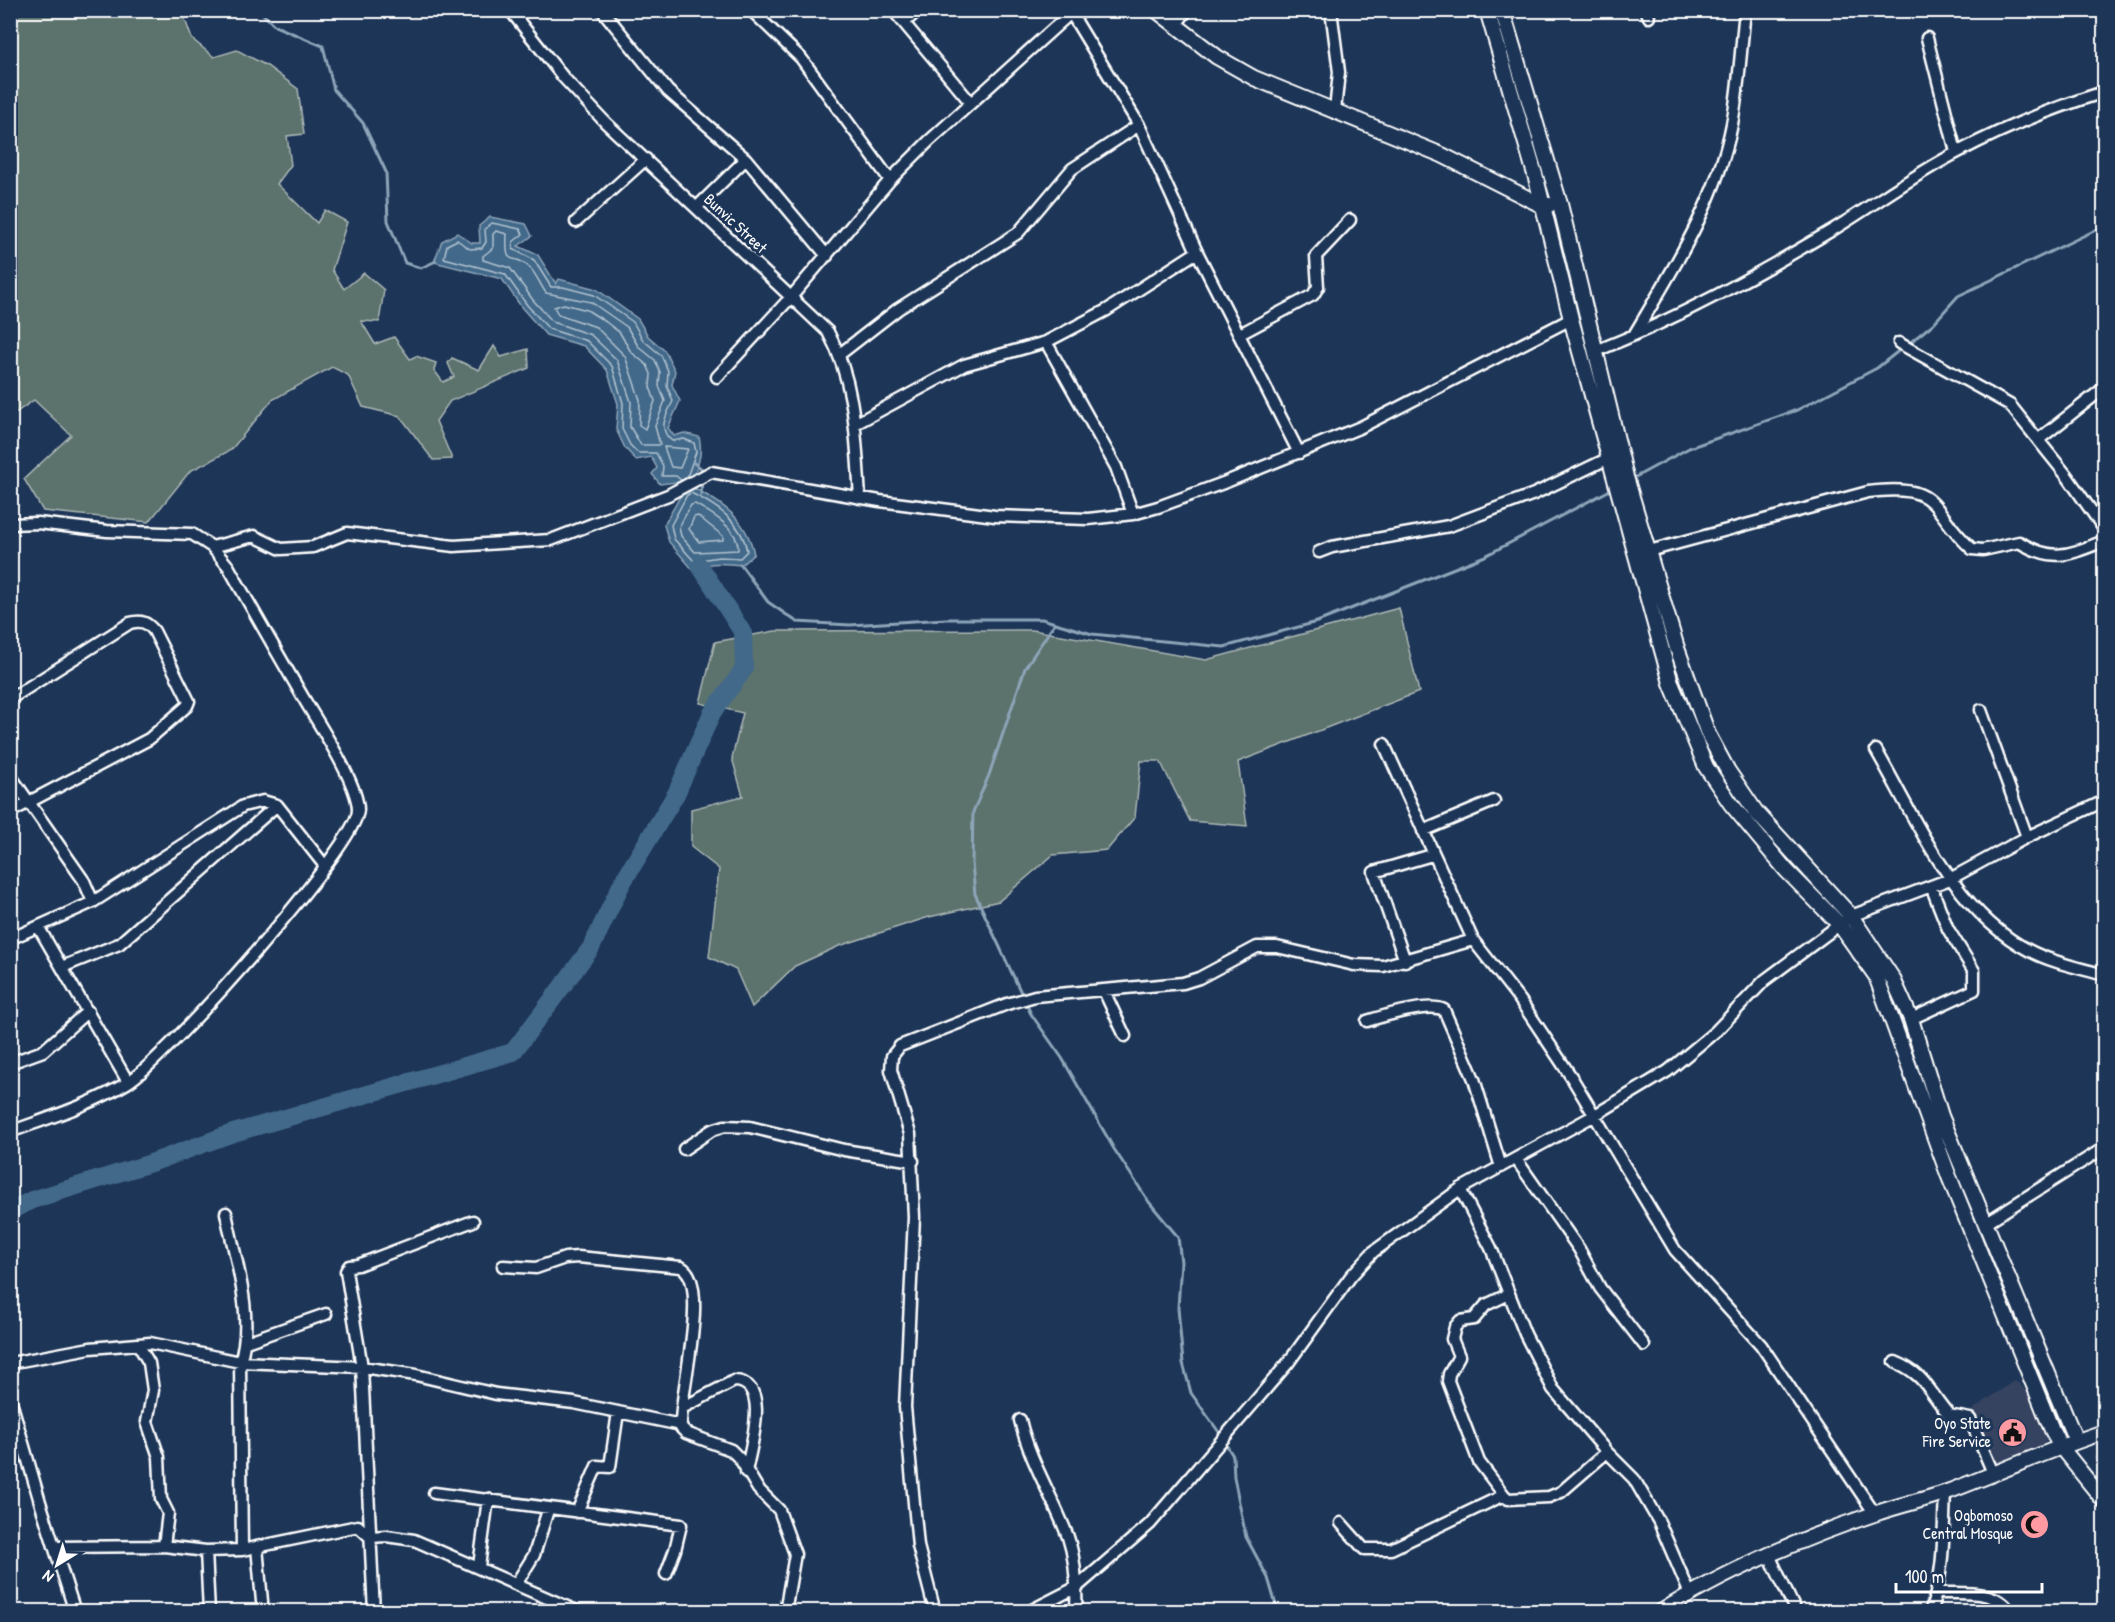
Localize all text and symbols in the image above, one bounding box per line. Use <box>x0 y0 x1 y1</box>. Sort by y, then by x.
street label: Bunvic Street <box>700 188 773 258</box>
place label: Oyo State Fire Service <box>1922 1412 1992 1452</box>
public building icon: Oyo State Fire Service <box>1996 1416 2028 1448</box>
place label: Ogbomoso Central Mosque <box>1922 1504 2014 1544</box>
mosque icon: Ogbomoso Central Mosque <box>2018 1508 2050 1540</box>
north arrow <box>27 1535 87 1595</box>
scale bar <box>1896 1556 2042 1594</box>
text: 100 m <box>1905 1564 1944 1589</box>
text: N <box>37 1565 58 1588</box>

